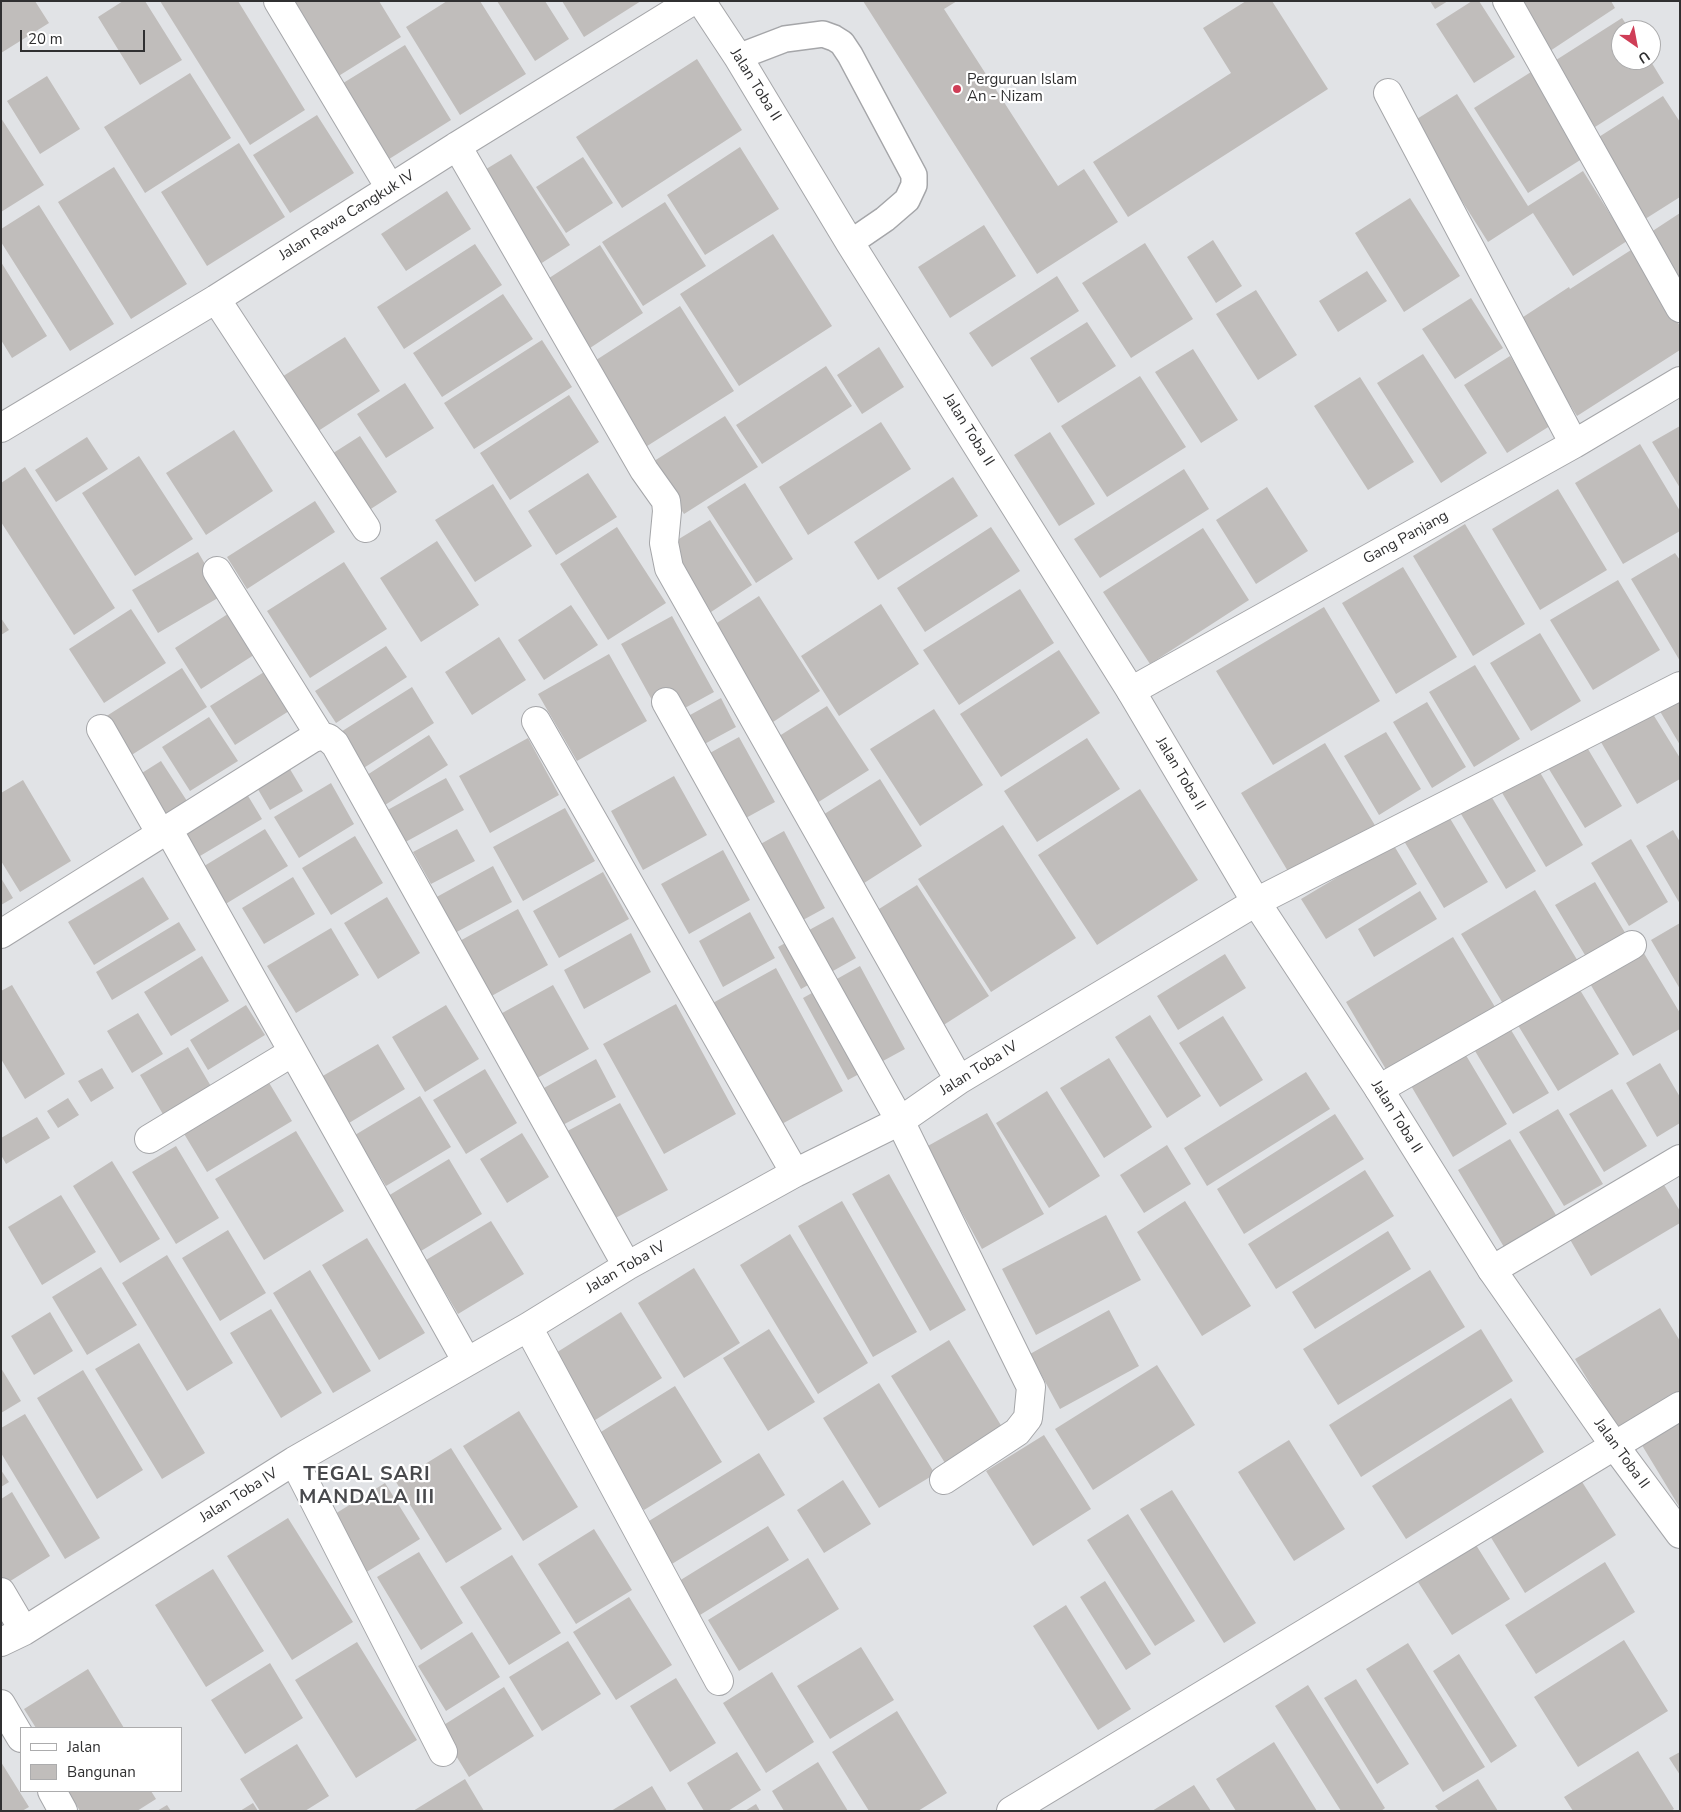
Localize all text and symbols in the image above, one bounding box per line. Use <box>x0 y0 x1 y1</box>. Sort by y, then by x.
scale bar <box>22 20 148 52</box>
north arrow <box>1611 20 1661 70</box>
text: 20 m <box>28 29 63 49</box>
street label: Jalan Toba II <box>726 45 784 125</box>
text: U <box>1634 46 1653 68</box>
place label: Perguruan Islam An - Nizam <box>967 71 1077 106</box>
marker: Perguruan Islam An - Nizam <box>951 83 963 95</box>
street label: Jalan Rawa Cangkuk IV <box>276 167 418 265</box>
street label: Jalan Toba II <box>939 390 997 470</box>
street label: Gang Panjang <box>1360 507 1452 569</box>
street label: Jalan Toba II <box>1151 734 1209 814</box>
street label: Jalan Toba IV <box>937 1038 1021 1100</box>
street label: Jalan Toba II <box>1367 1077 1425 1157</box>
street label: Jalan Toba IV <box>583 1238 669 1298</box>
street label: Jalan Toba II <box>1590 1416 1652 1492</box>
district label: TEGAL SARI MANDALA III <box>298 1463 436 1510</box>
street label: Jalan Toba IV <box>197 1465 281 1527</box>
legend <box>20 1727 182 1792</box>
text: Jalan <box>67 1737 101 1757</box>
text: Bangunan <box>67 1762 136 1782</box>

